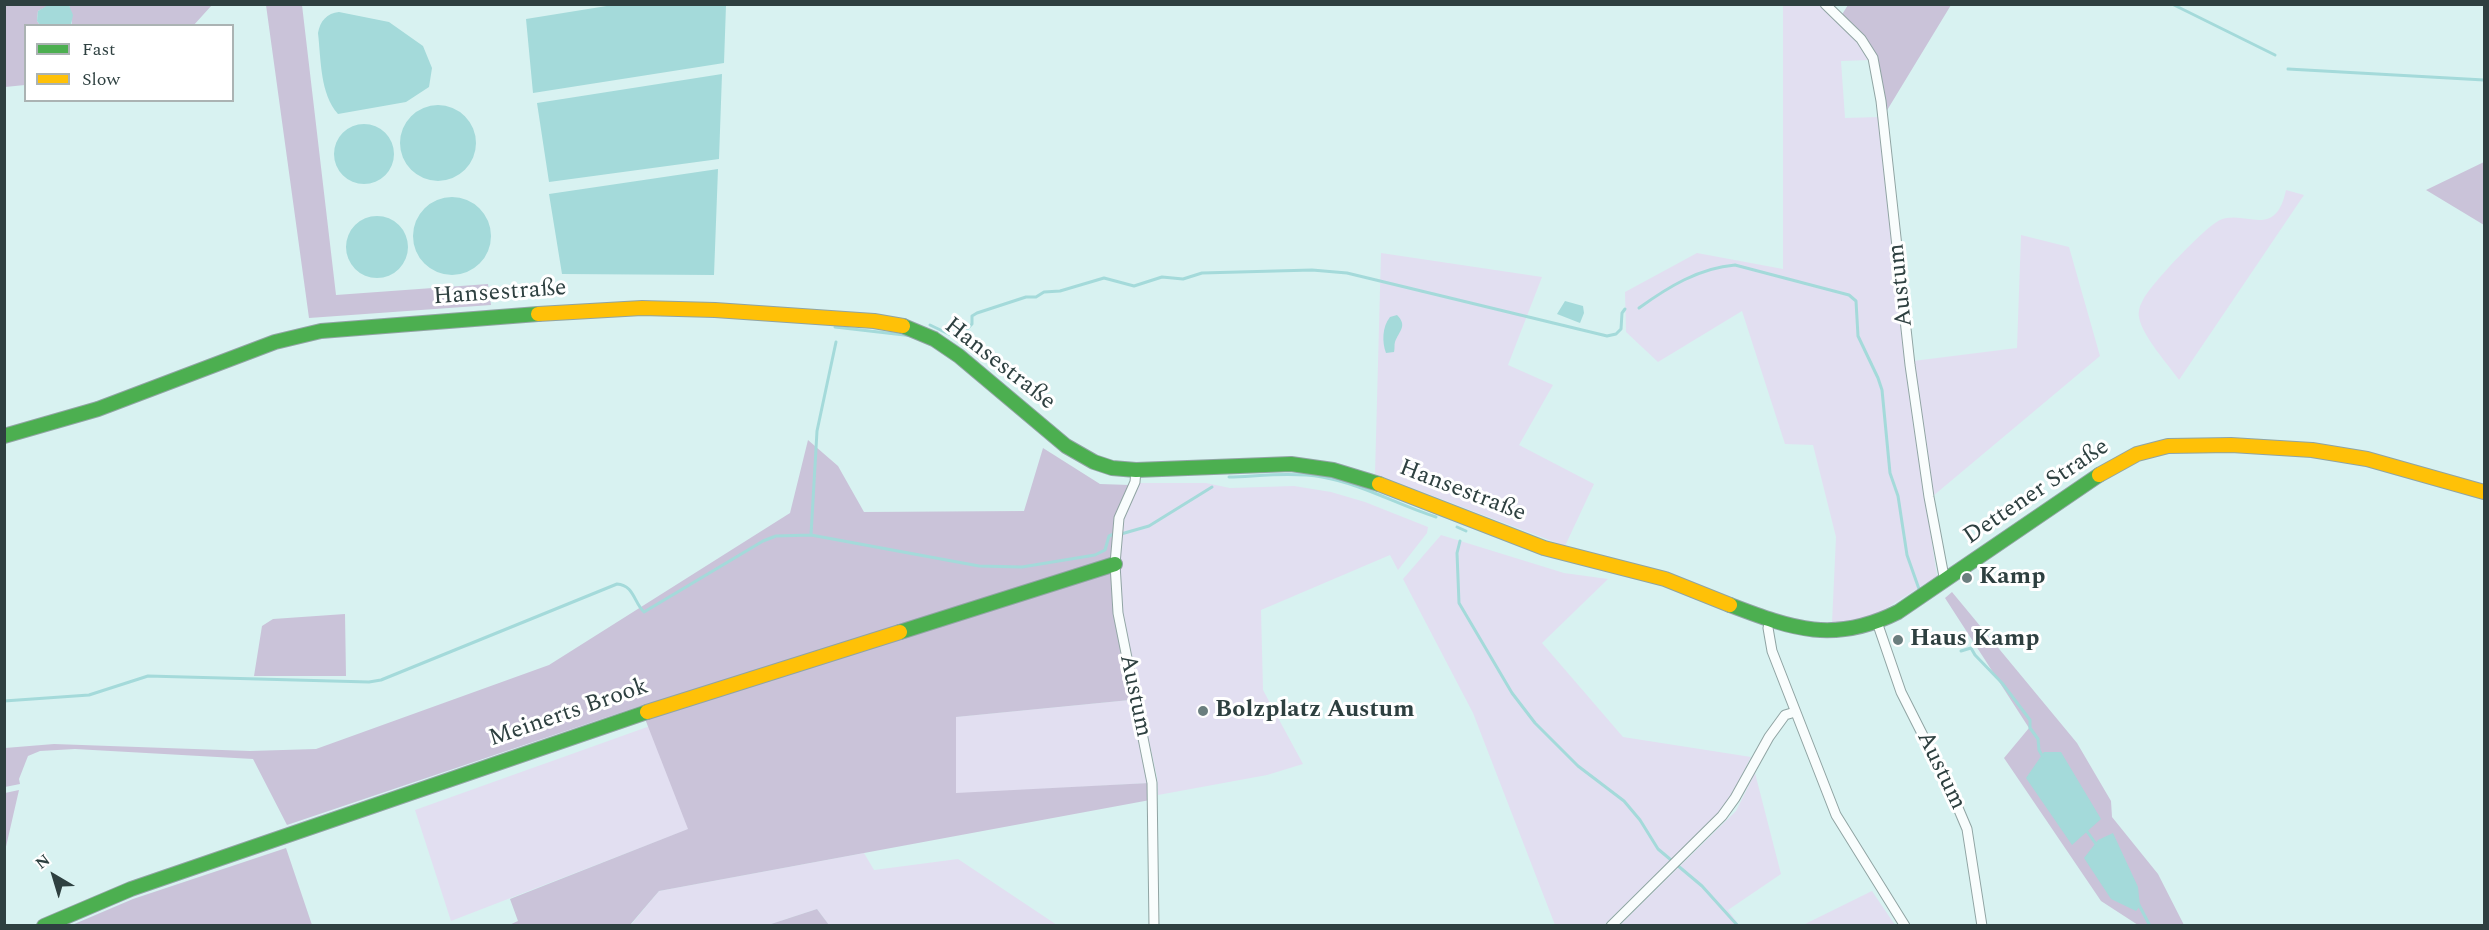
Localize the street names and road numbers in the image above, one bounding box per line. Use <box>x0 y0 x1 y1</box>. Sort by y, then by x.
street label: Austum <box>1883 242 1921 328</box>
street label: Hansestraße <box>432 275 568 313</box>
street label: Hansestraße <box>938 313 1060 417</box>
street label: Dettener Straße <box>1959 434 2115 552</box>
street label: Hansestraße <box>1394 455 1530 529</box>
street label: Austum <box>1111 652 1157 740</box>
street label: Meinerts Brook <box>485 673 653 755</box>
street label: Austum <box>1909 727 1971 815</box>

